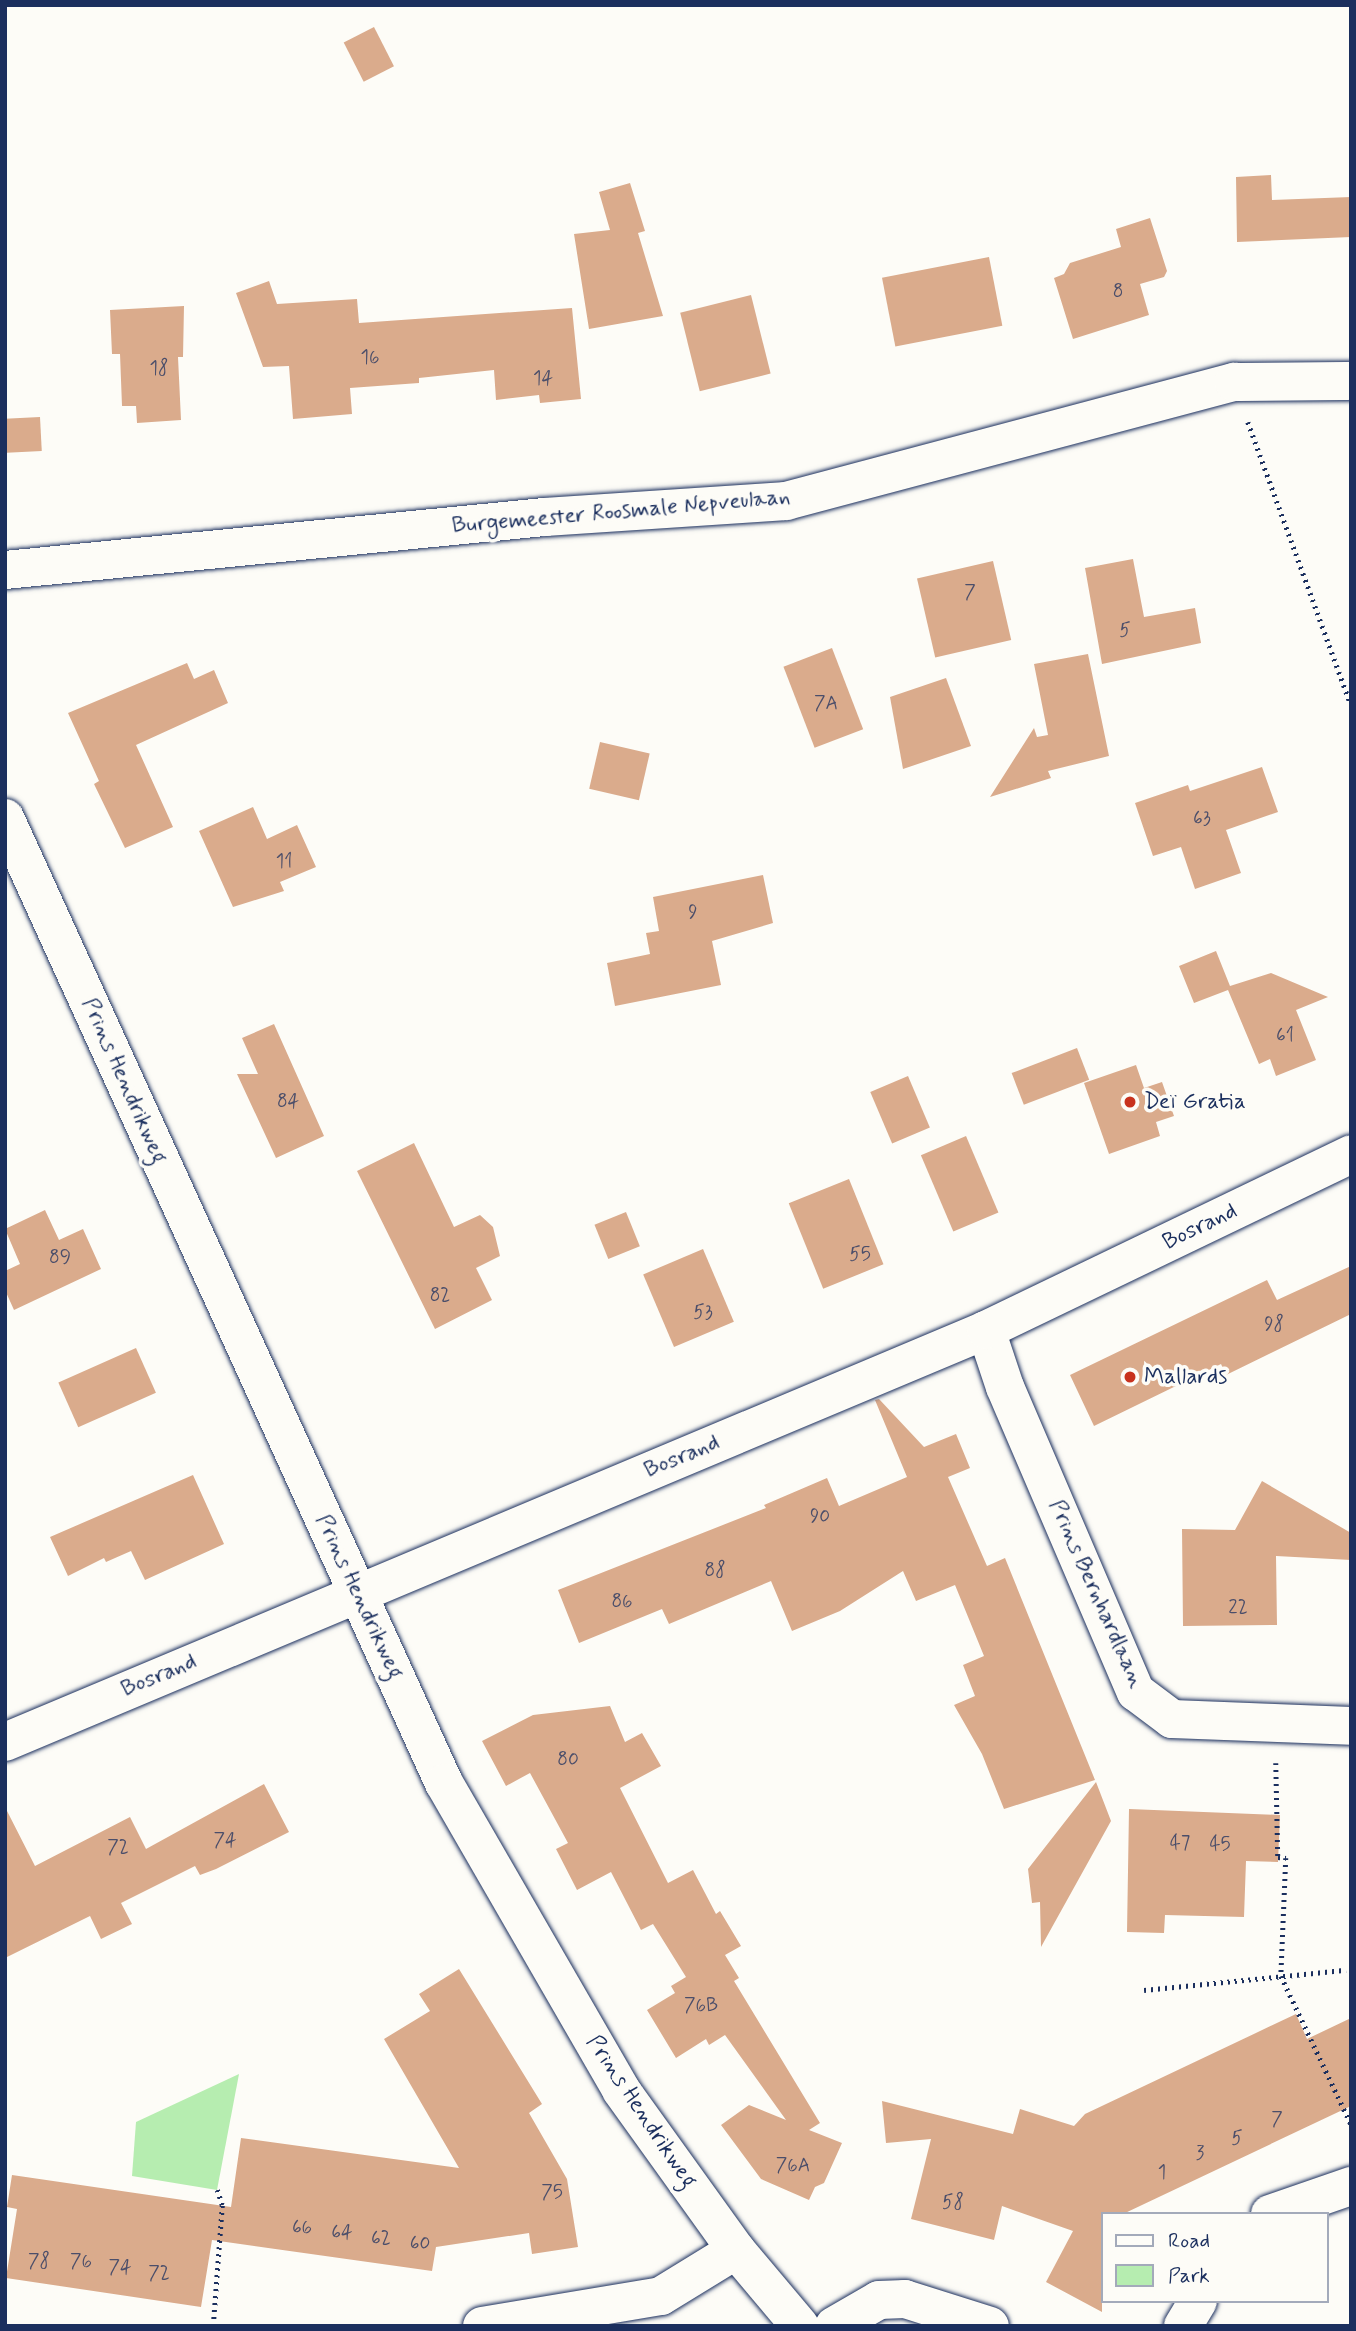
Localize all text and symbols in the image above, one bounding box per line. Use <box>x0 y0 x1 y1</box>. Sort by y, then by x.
house number: 8 <box>1113 281 1123 303</box>
house number: 16 <box>361 347 379 369</box>
house number: 18 <box>150 358 168 380</box>
house number: 14 <box>533 368 553 390</box>
street label: Burgemeester Roosmale Nepveulaan <box>443 483 799 541</box>
house number: 7 <box>964 582 976 604</box>
house number: 5 <box>1119 620 1131 642</box>
house number: 7A <box>814 693 838 715</box>
house number: 63 <box>1193 808 1211 830</box>
house number: 11 <box>276 851 292 873</box>
house number: 9 <box>688 902 698 924</box>
street label: Prins Hendrikweg <box>75 993 173 1169</box>
house number: 61 <box>1276 1025 1294 1047</box>
place label: Deï Gratia <box>1144 1088 1246 1116</box>
house number: 84 <box>277 1091 299 1113</box>
marker: Deï Gratia <box>1122 1094 1138 1110</box>
street label: Bosrand <box>1158 1197 1242 1257</box>
house number: 55 <box>849 1244 871 1266</box>
house number: 89 <box>49 1247 71 1269</box>
house number: 82 <box>430 1285 450 1307</box>
house number: 53 <box>693 1302 713 1324</box>
house number: 98 <box>1264 1314 1284 1336</box>
place label: Mallards <box>1144 1363 1227 1391</box>
marker: Mallards <box>1122 1369 1138 1385</box>
street label: Bosrand <box>640 1429 724 1485</box>
street label: Prins Bernhardlaan <box>1042 1495 1150 1693</box>
house number: 90 <box>810 1506 830 1528</box>
street label: Prins Hendrikweg <box>308 1510 410 1684</box>
house number: 88 <box>704 1560 726 1582</box>
house number: 86 <box>611 1591 633 1613</box>
house number: 22 <box>1228 1597 1248 1619</box>
street label: Bosrand <box>117 1648 201 1704</box>
house number: 80 <box>557 1749 579 1771</box>
house number: 74 <box>213 1830 237 1852</box>
house number: 47 <box>1170 1833 1190 1855</box>
house number: 45 <box>1209 1834 1231 1856</box>
house number: 72 <box>107 1837 129 1859</box>
house number: 76B <box>684 1995 718 2017</box>
street label: Prins Hendrikweg <box>579 2030 703 2194</box>
house number: 7 <box>1271 2109 1283 2131</box>
house number: 5 <box>1231 2128 1243 2150</box>
house number: 3 <box>1196 2143 1204 2165</box>
house number: 76A <box>776 2155 810 2177</box>
house number: 1 <box>1158 2162 1166 2184</box>
house number: 75 <box>541 2182 563 2204</box>
house number: 58 <box>942 2192 964 2214</box>
legend <box>1100 2212 1328 2303</box>
house number: 66 <box>292 2217 312 2239</box>
house number: 64 <box>331 2222 353 2244</box>
text: Road <box>1168 2227 1210 2255</box>
house number: 62 <box>371 2228 391 2250</box>
house number: 60 <box>410 2233 430 2255</box>
house number: 78 <box>28 2251 50 2273</box>
house number: 76 <box>70 2251 92 2273</box>
house number: 74 <box>108 2257 132 2279</box>
text: Park <box>1168 2262 1210 2290</box>
house number: 72 <box>148 2263 170 2285</box>

